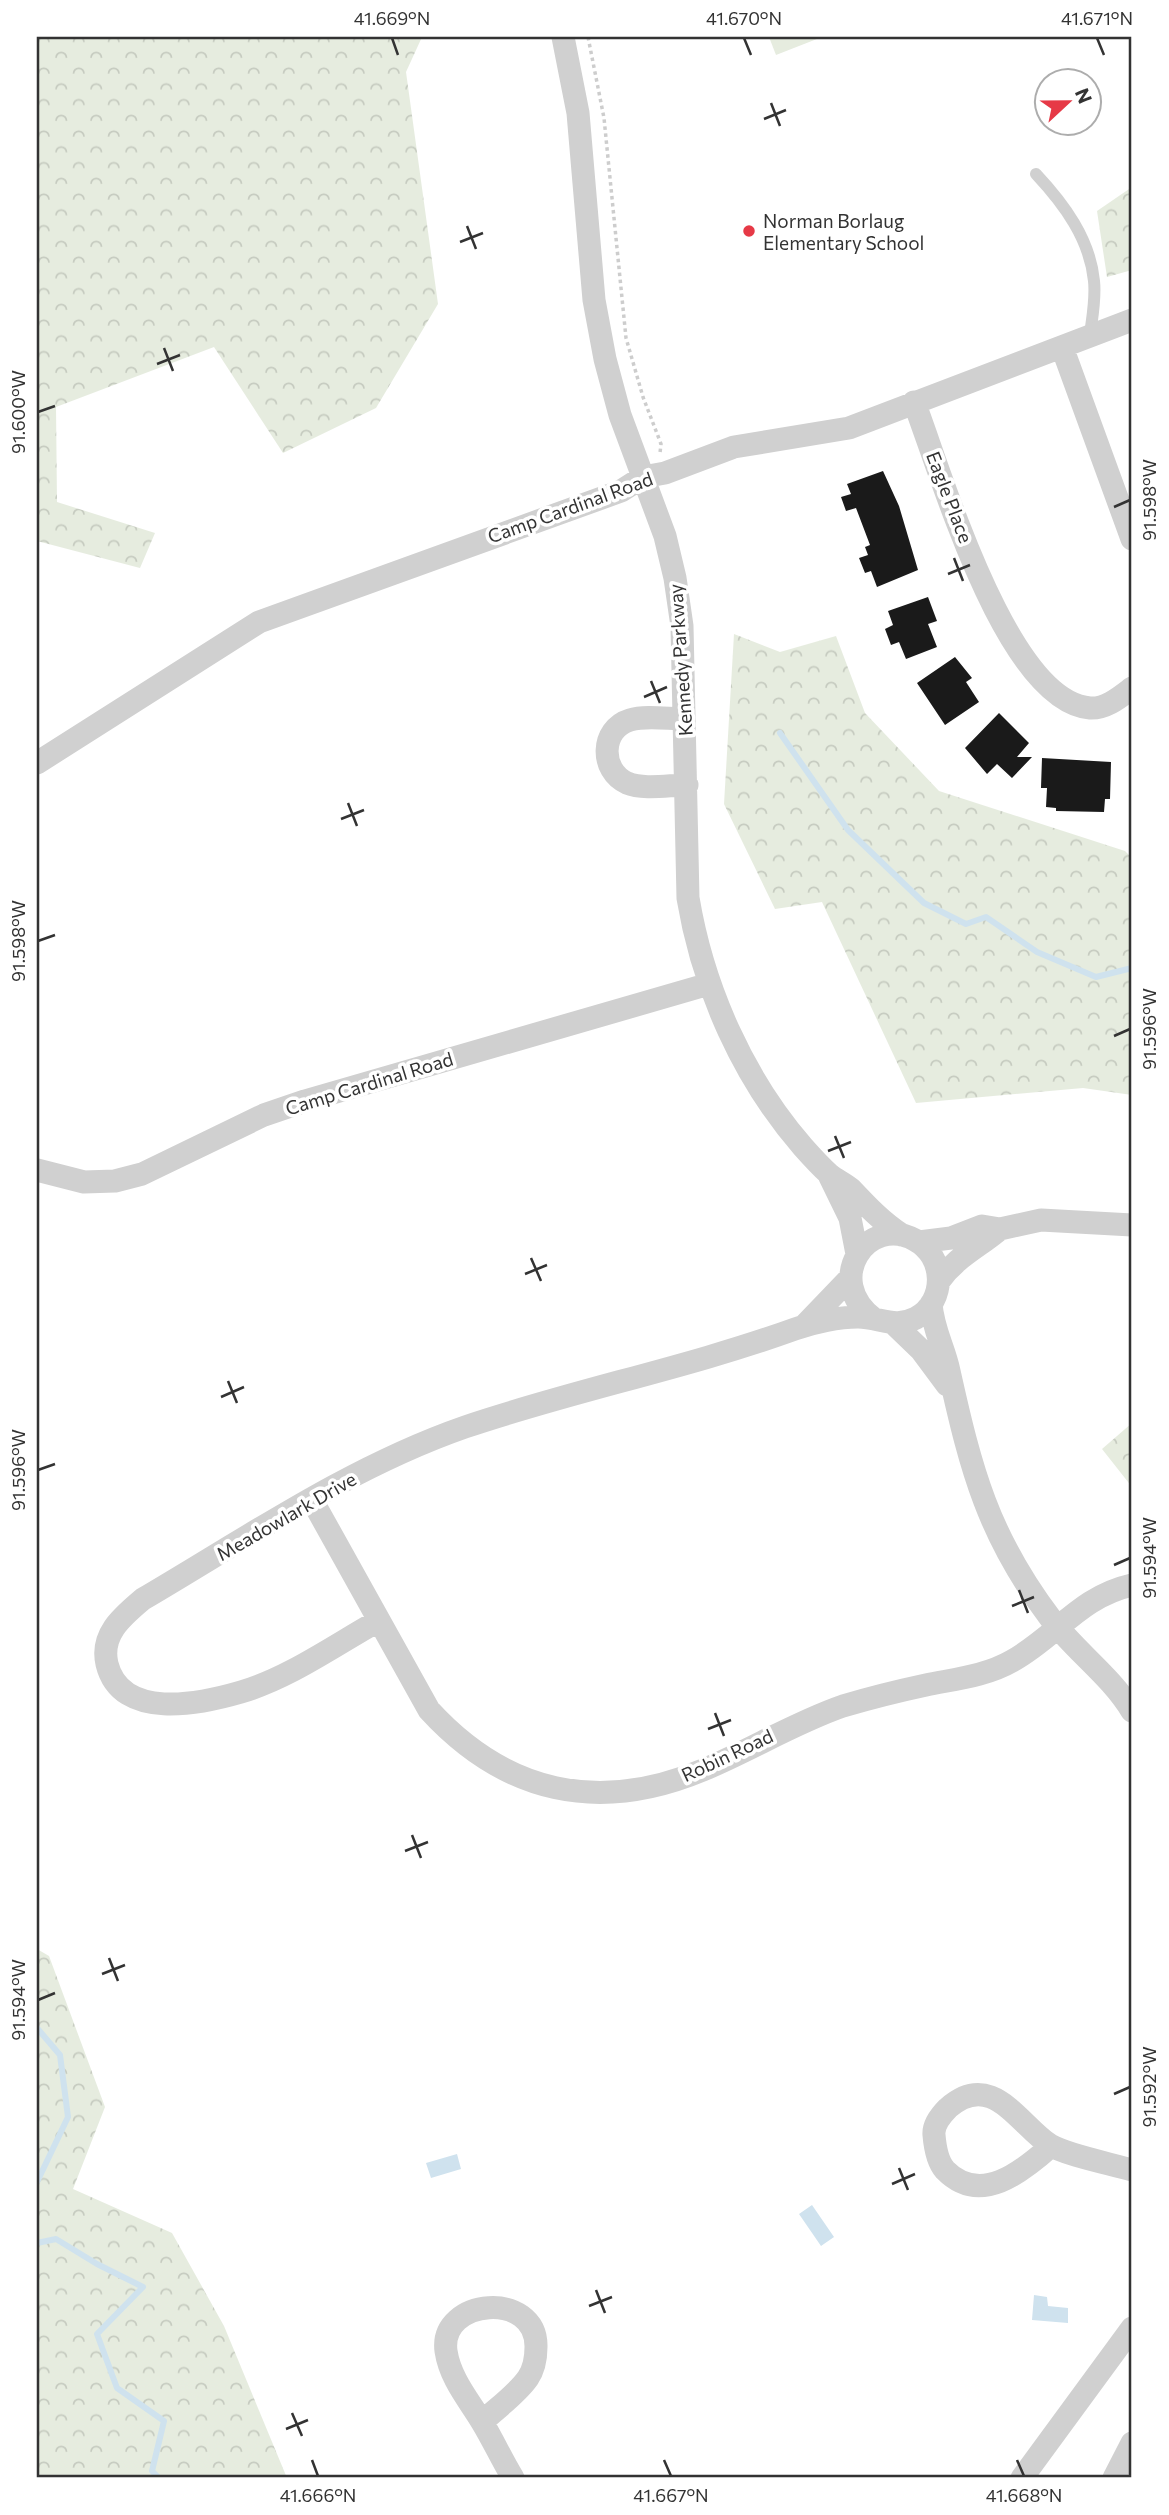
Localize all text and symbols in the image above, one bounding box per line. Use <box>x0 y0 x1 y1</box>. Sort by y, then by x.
text: 41.669°N <box>354 7 430 29</box>
text: 41.670°N <box>706 7 782 29</box>
text: 41.671°N <box>1061 7 1133 29</box>
north arrow <box>1032 66 1102 136</box>
text: N <box>1071 85 1098 106</box>
place label: Norman Borlaug Elementary School <box>763 209 924 254</box>
marker: Norman Borlaug Elementary School <box>741 223 757 239</box>
text: 91.600°W <box>7 370 29 454</box>
street label: Eagle Place <box>922 448 978 546</box>
text: 91.598°W <box>1138 459 1160 541</box>
street label: Camp Cardinal Road <box>484 466 656 548</box>
street label: Kennedy Parkway <box>663 583 697 737</box>
text: 91.598°W <box>7 900 29 982</box>
text: 91.596°W <box>1138 988 1160 1070</box>
street label: Camp Cardinal Road <box>282 1047 456 1119</box>
text: 91.596°W <box>7 1429 29 1511</box>
street label: Meadowlark Drive <box>212 1467 360 1565</box>
text: 91.594°W <box>1138 1517 1160 1599</box>
street label: Robin Road <box>678 1724 776 1786</box>
text: 91.594°W <box>7 1959 29 2041</box>
text: 91.592°W <box>1138 2046 1160 2128</box>
text: 41.666°N <box>280 2484 356 2506</box>
text: 41.667°N <box>633 2484 709 2506</box>
text: 41.668°N <box>986 2484 1062 2506</box>

